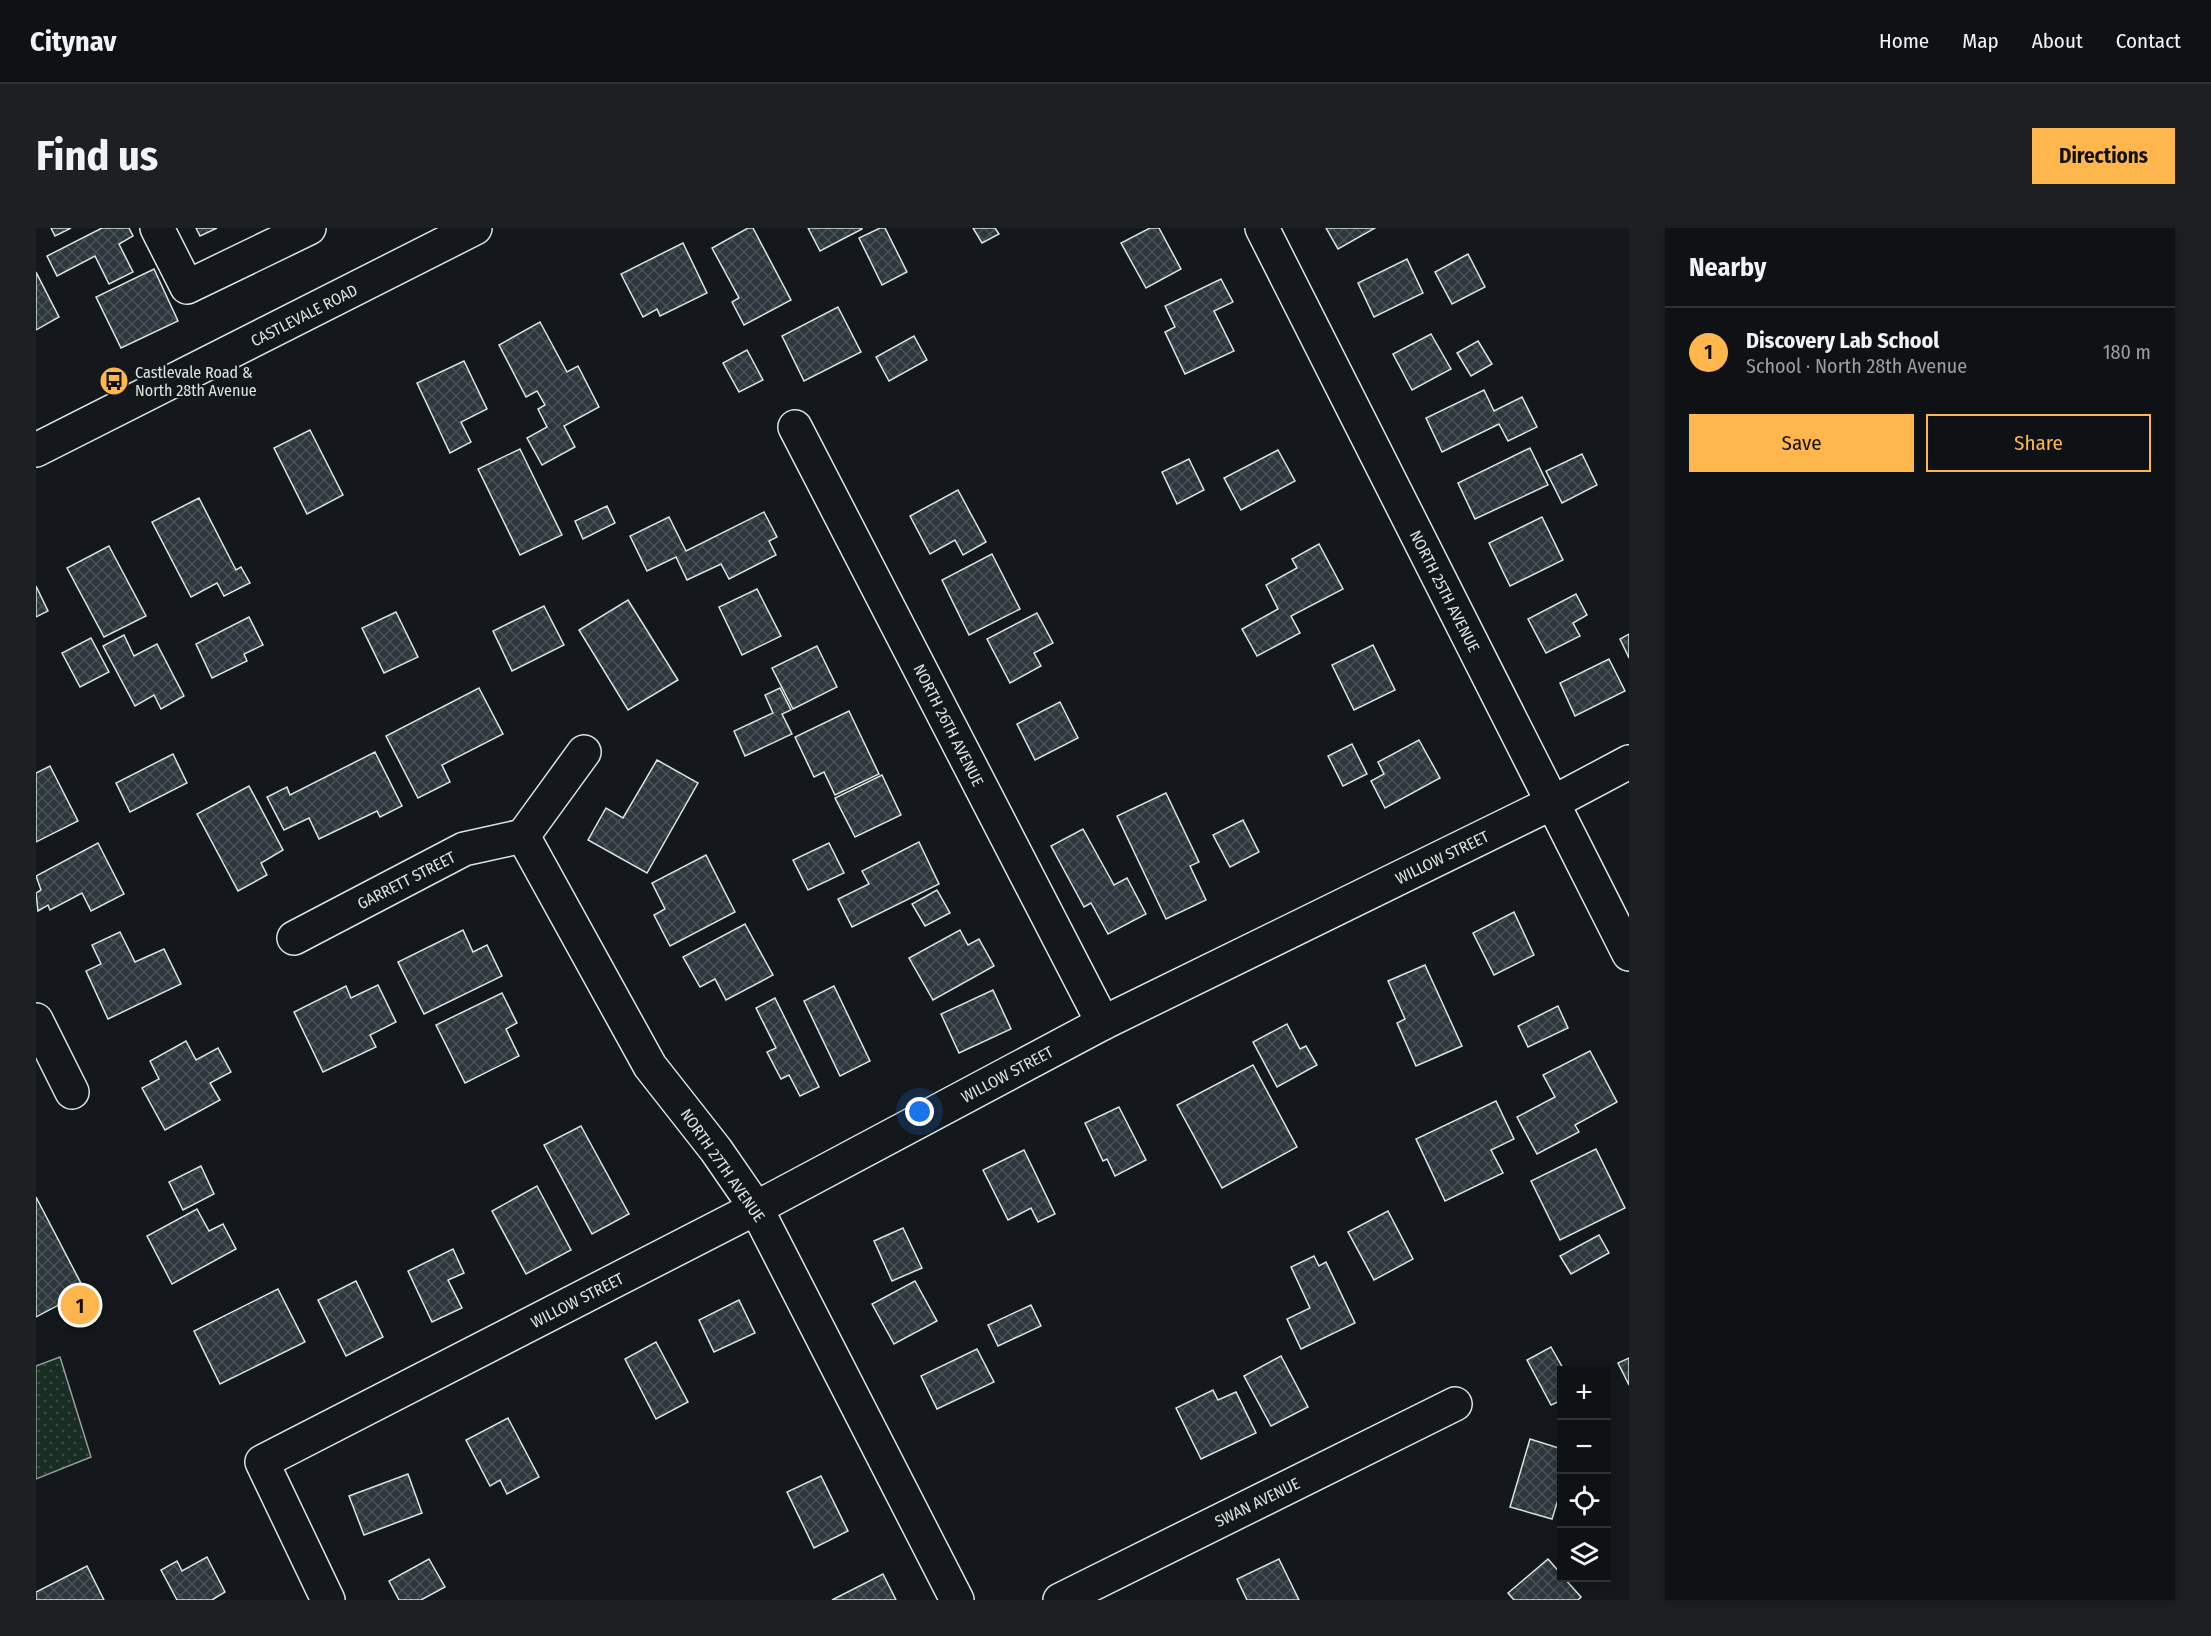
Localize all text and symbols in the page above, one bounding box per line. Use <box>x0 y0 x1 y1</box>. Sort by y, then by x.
text: Citynav <box>30 25 116 58</box>
text: Home <box>1879 28 1929 54</box>
text: Map <box>1962 28 1999 54</box>
text: About <box>2032 28 2083 54</box>
text: Contact <box>2116 28 2181 54</box>
button: Directions <box>2032 128 2175 184</box>
text: Find us <box>36 131 158 181</box>
text: Nearby <box>1689 252 1766 283</box>
street label: CASTLEVALE ROAD <box>248 280 361 350</box>
text: Discovery Lab School <box>1746 327 1939 354</box>
text: 1 <box>1704 340 1713 364</box>
text: 180 m <box>2103 340 2151 364</box>
text: School · North 28th Avenue <box>1746 354 1967 378</box>
place label: Castlevale Road & North 28th Avenue <box>135 363 257 400</box>
bus stop icon: Castlevale Road & North 28th Avenue <box>98 365 130 397</box>
button: Save <box>1689 414 1914 472</box>
button: Share <box>1926 414 2151 472</box>
street label: NORTH 25TH AVENUE <box>1406 527 1483 655</box>
street label: NORTH 26TH AVENUE <box>910 661 988 789</box>
street label: WILLOW STREET <box>1392 826 1493 888</box>
street label: GARRETT STREET <box>354 847 459 913</box>
street label: WILLOW STREET <box>958 1042 1057 1107</box>
your location <box>905 1097 934 1126</box>
street label: NORTH 27TH AVENUE <box>676 1105 769 1226</box>
street label: WILLOW STREET <box>528 1269 627 1332</box>
pin: 1 <box>60 1282 99 1328</box>
map controls <box>1557 1366 1611 1582</box>
button: + <box>1557 1366 1611 1420</box>
button: − <box>1557 1420 1611 1474</box>
street label: SWAN AVENUE <box>1212 1474 1303 1531</box>
button: locate <box>1557 1474 1611 1528</box>
button: layers <box>1557 1528 1611 1582</box>

